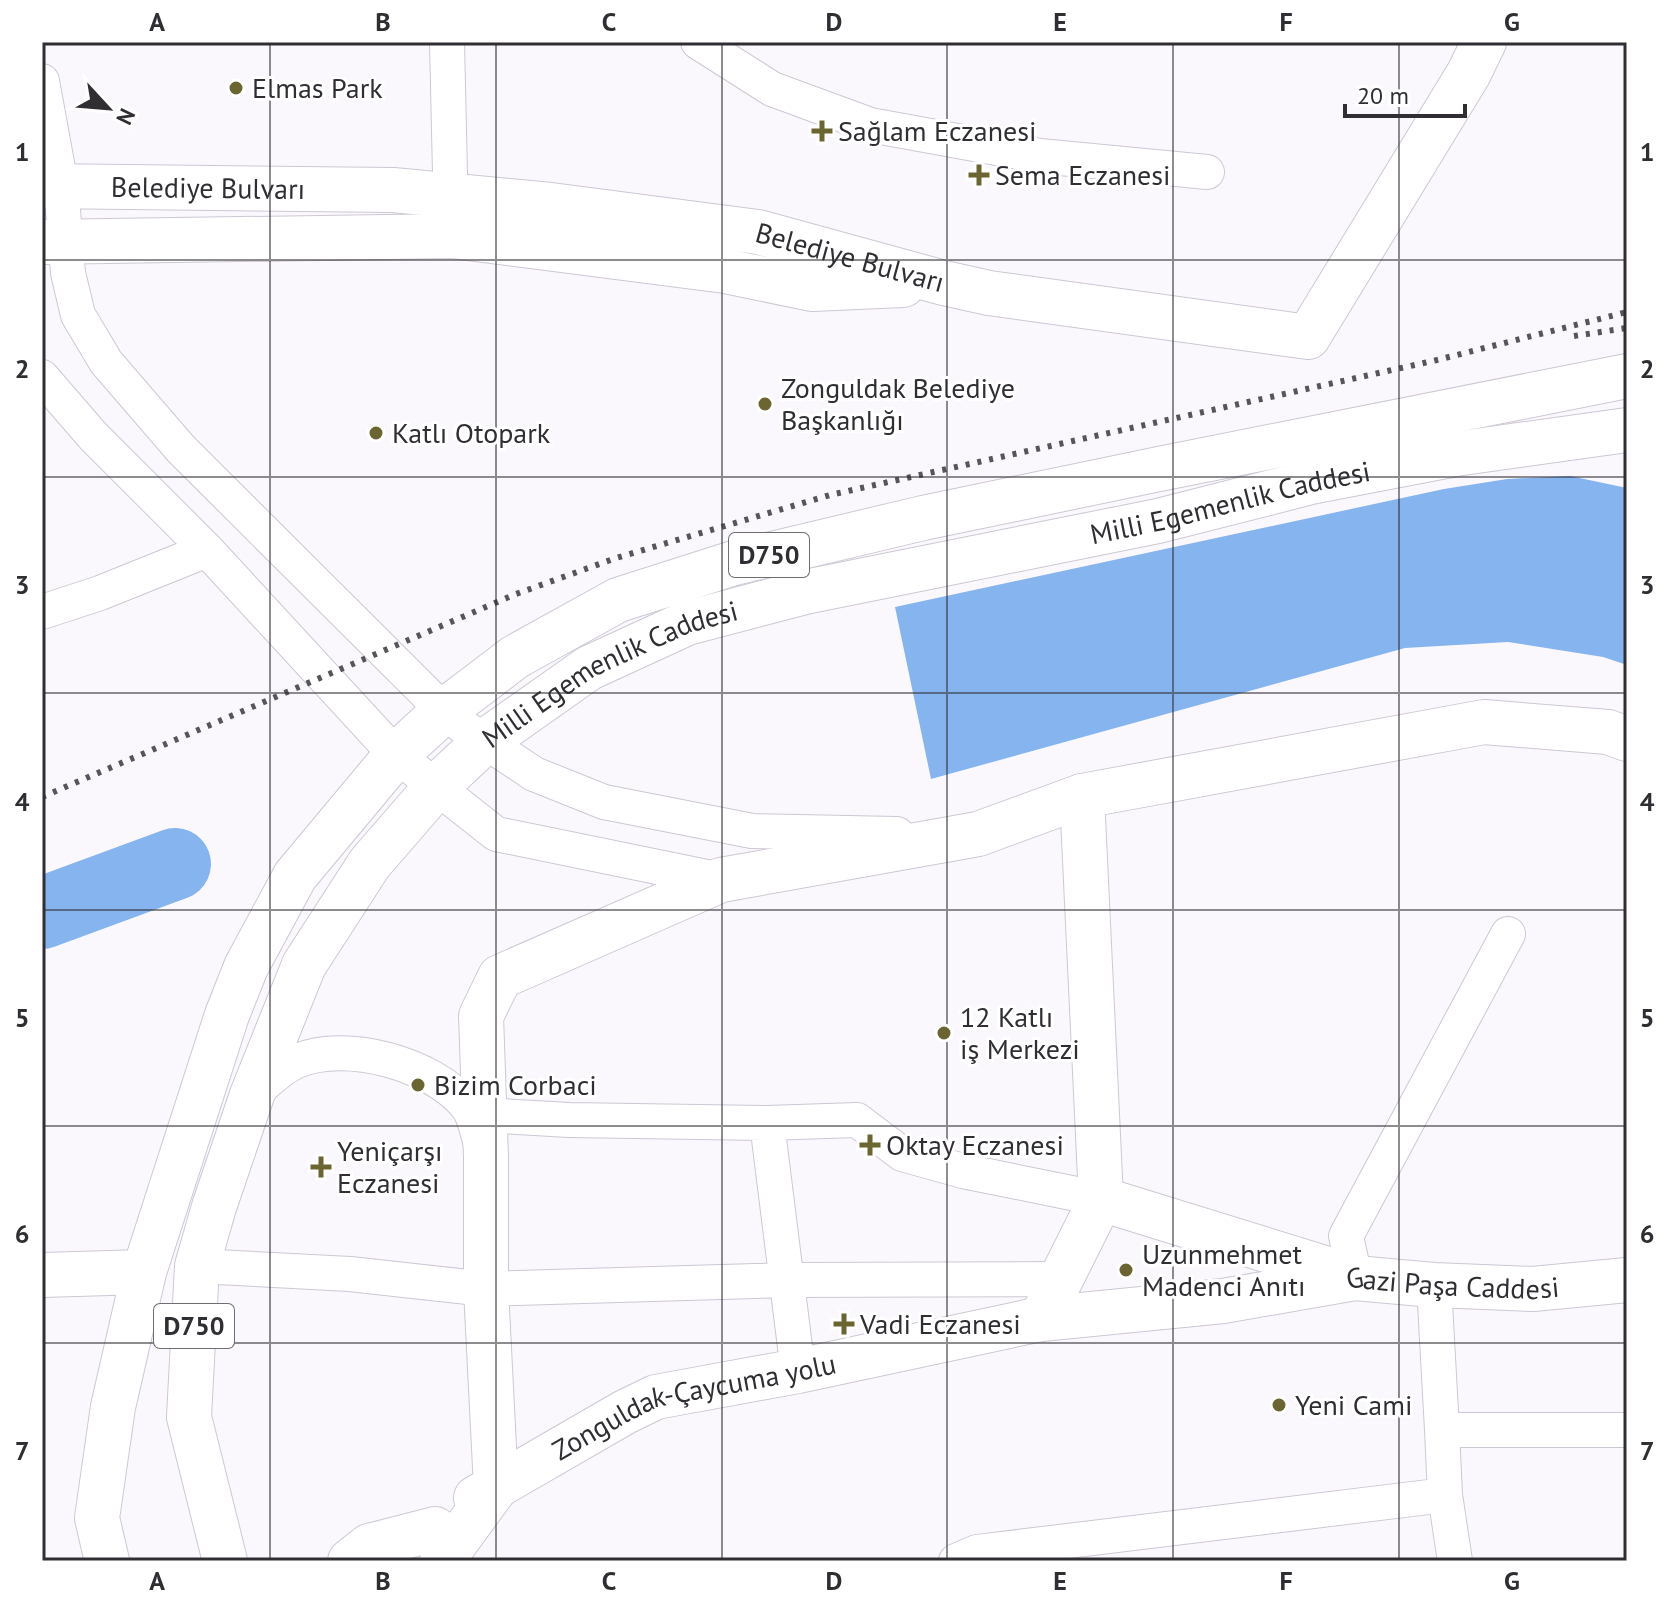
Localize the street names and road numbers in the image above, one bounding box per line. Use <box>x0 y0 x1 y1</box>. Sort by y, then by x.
street label: Belediye Bulvarı <box>111 168 305 207</box>
street label: Belediye Bulvarı <box>752 213 949 300</box>
street label: Milli Egemenlik Caddesi <box>1087 452 1373 552</box>
road number: D750 <box>729 533 809 577</box>
street label: Milli Egemenlik Caddesi <box>474 591 742 756</box>
street label: Gazi Paşa Caddesi <box>1343 1258 1561 1307</box>
road number: D750 <box>154 1304 234 1348</box>
street label: Zonguldak-Çaycuma yolu <box>545 1344 839 1468</box>

